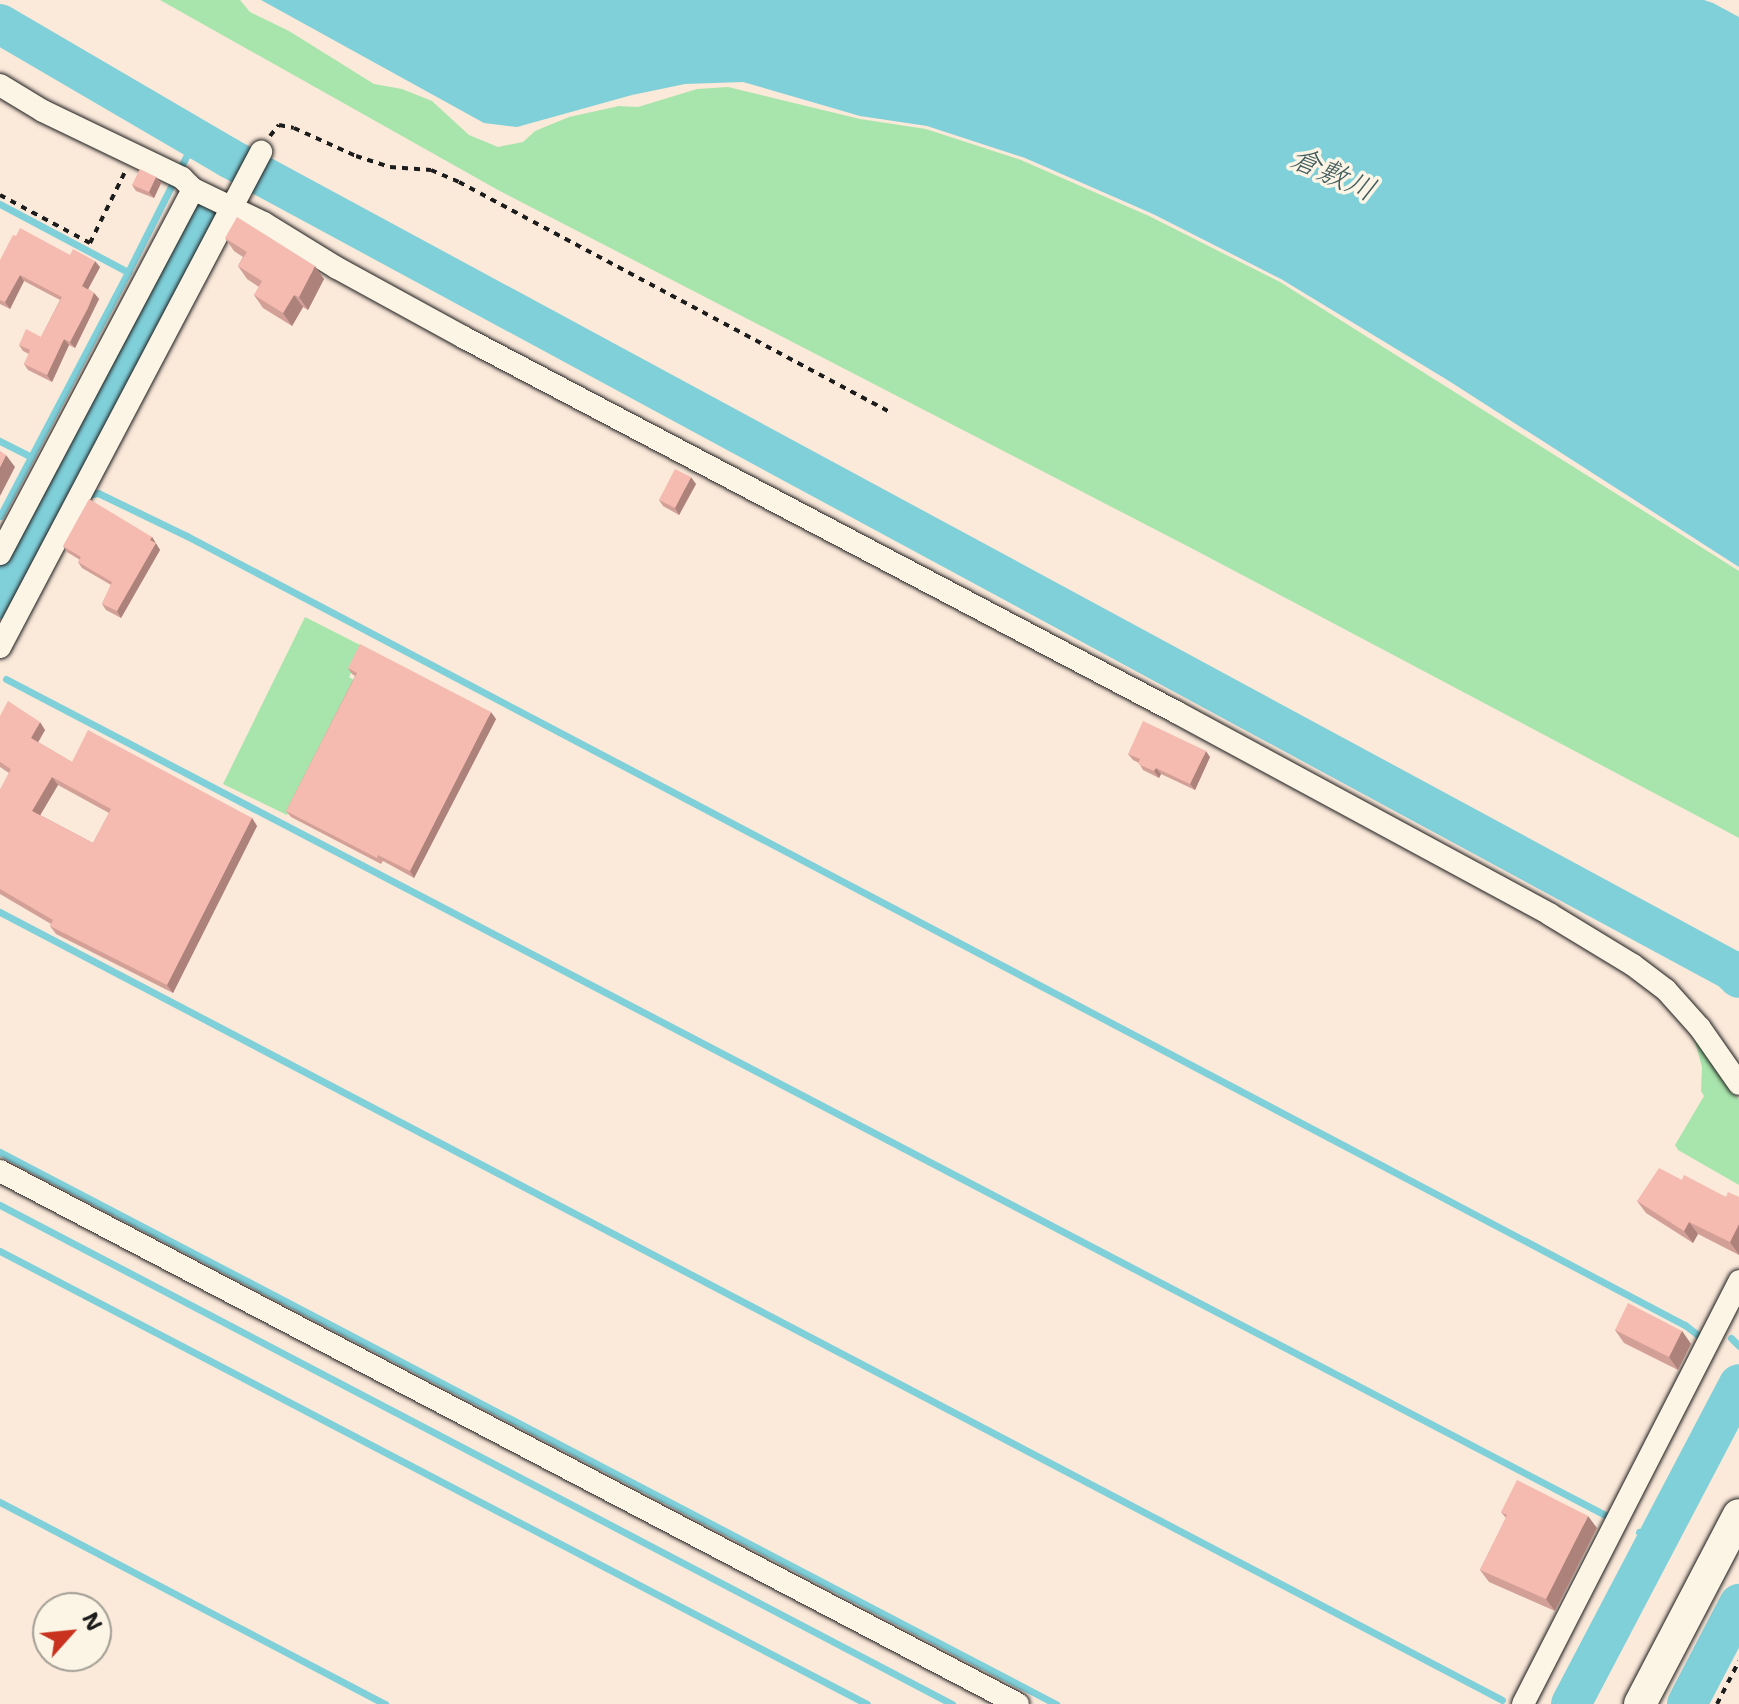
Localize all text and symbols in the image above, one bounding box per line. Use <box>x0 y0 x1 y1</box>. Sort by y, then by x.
water label: 倉敷川 <box>1285 139 1381 209</box>
north arrow <box>32 1592 112 1672</box>
text: N <box>75 1607 109 1636</box>

